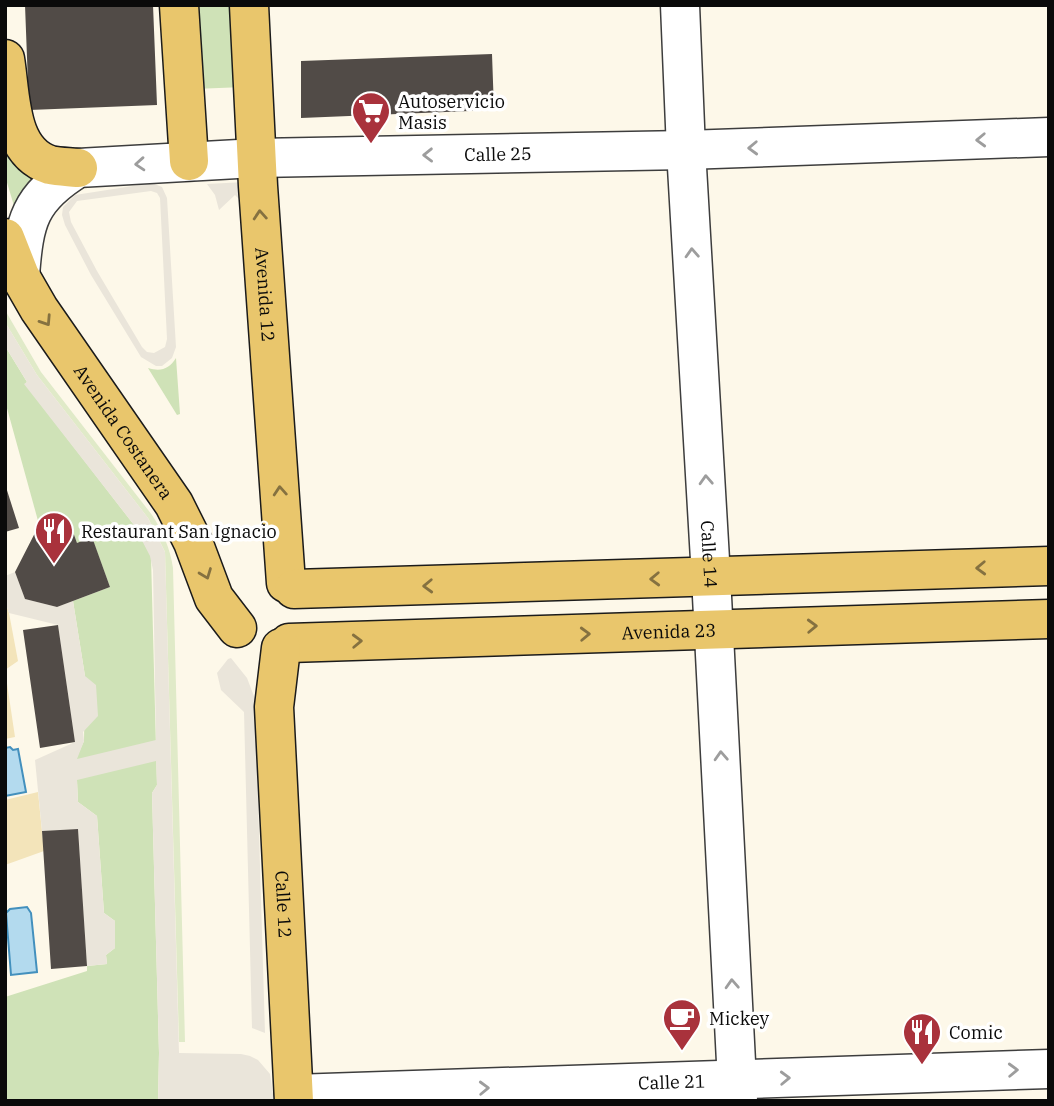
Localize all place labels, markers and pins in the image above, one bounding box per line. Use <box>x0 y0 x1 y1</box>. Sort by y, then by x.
supermarket icon: Autoservicio Masis <box>350 90 392 145</box>
place label: Autoservicio Masis <box>398 90 505 134</box>
restaurant icon: Restaurant San Ignacio <box>33 510 75 565</box>
place label: Restaurant San Ignacio <box>81 520 277 543</box>
cafe icon: Mickey <box>661 997 703 1052</box>
place label: Mickey <box>709 1007 769 1030</box>
restaurant icon: Comic <box>901 1011 943 1066</box>
place label: Comic <box>949 1021 1003 1044</box>

